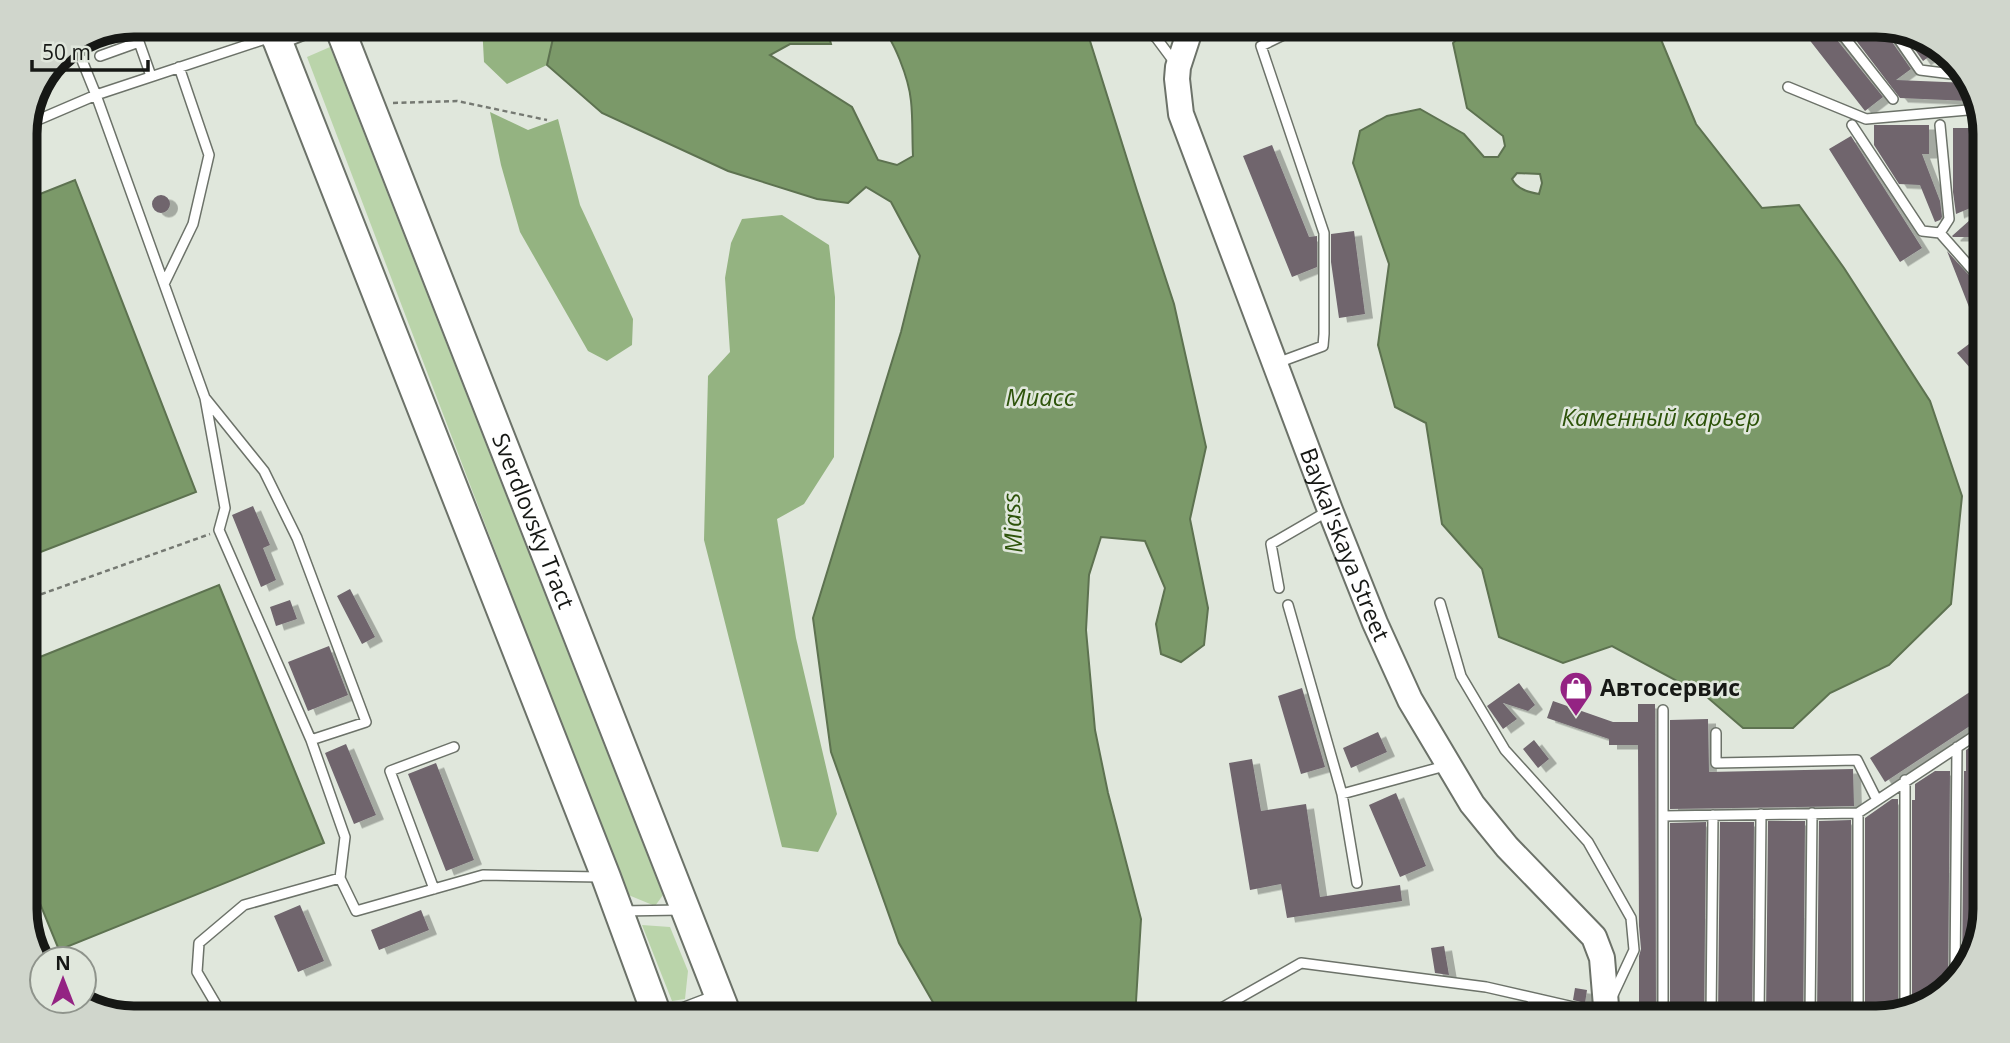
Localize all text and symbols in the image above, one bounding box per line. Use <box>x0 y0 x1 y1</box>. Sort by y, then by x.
scale bar <box>32 28 147 72</box>
text: 50 m <box>42 38 91 66</box>
water label: Миасс <box>1005 380 1076 413</box>
water label: Каменный карьер <box>1562 400 1760 433</box>
street label: Sverdlovsky Tract <box>485 428 583 613</box>
street label: Baykal'skaya Street <box>1293 443 1398 646</box>
water label: Miass <box>993 492 1030 554</box>
shop icon: Автосервис <box>1557 669 1595 718</box>
place label: Автосервис <box>1600 671 1740 703</box>
north arrow <box>28 945 98 1015</box>
text: N <box>55 950 71 976</box>

